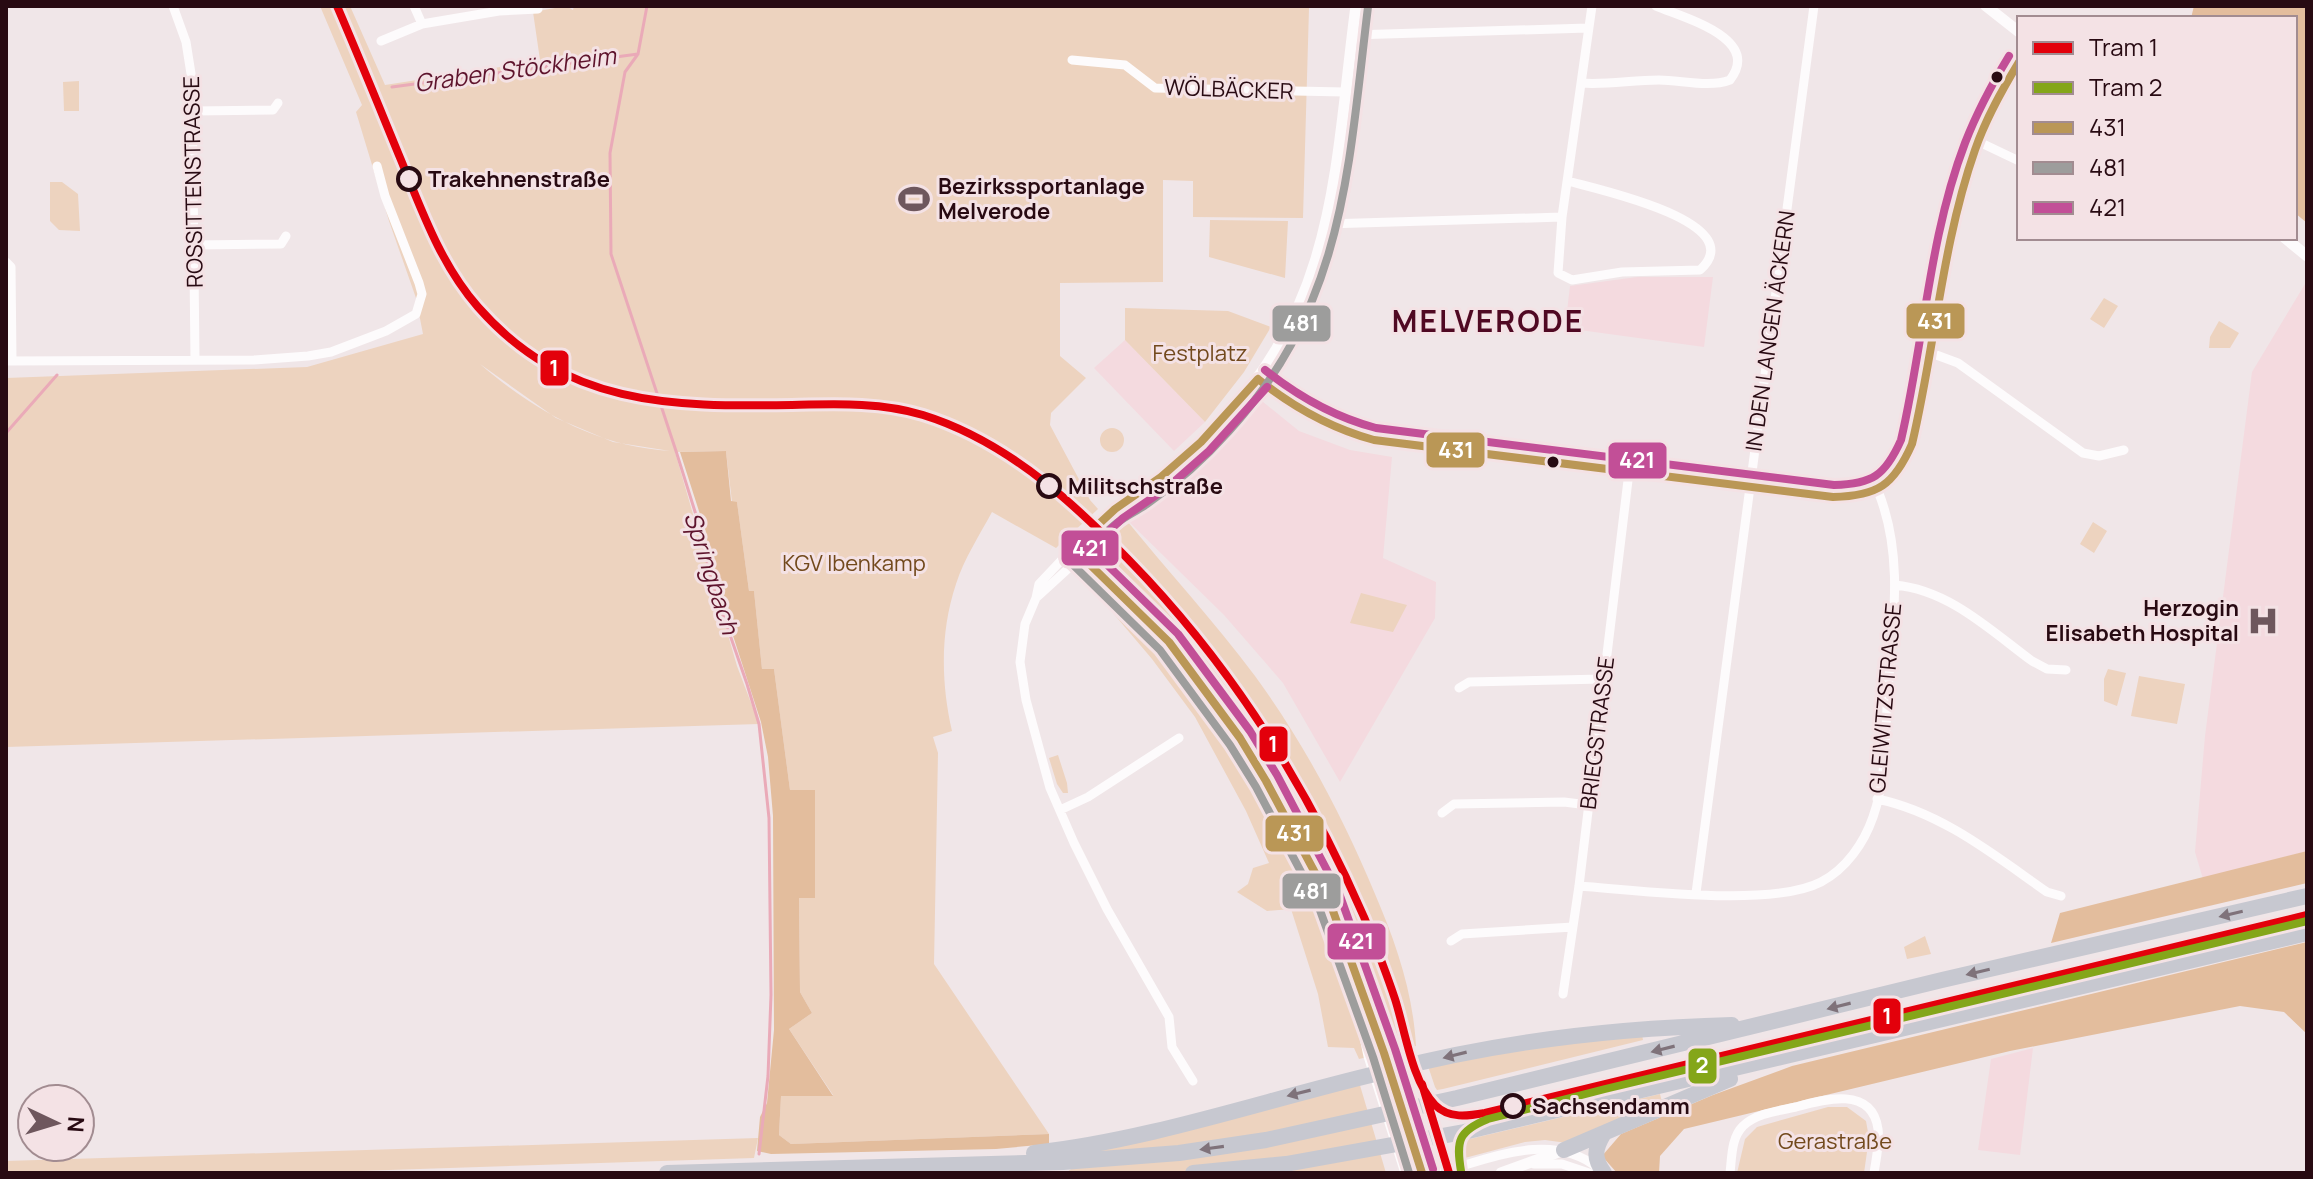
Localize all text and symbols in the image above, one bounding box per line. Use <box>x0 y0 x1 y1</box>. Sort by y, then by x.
legend <box>2017 16 2297 240</box>
text: Tram 1 <box>2089 30 2158 63</box>
water label: Graben Stöckheim <box>412 38 619 99</box>
unlabelled marker <box>1989 69 2005 85</box>
text: Tram 2 <box>2089 70 2162 103</box>
street label: WÖLBÄCKER <box>1164 72 1294 106</box>
street label: ROSSITTENSTRASSE <box>176 76 210 288</box>
text: 431 <box>2089 110 2126 143</box>
text: 481 <box>2089 150 2126 183</box>
place label: Trakehnenstraße <box>428 164 610 194</box>
marker: Trakehnenstraße <box>397 167 421 191</box>
place label: Bezirkssportanlage Melverode <box>938 171 1145 226</box>
sports icon: Bezirkssportanlage Melverode <box>897 182 931 216</box>
text: 421 <box>2089 190 2126 223</box>
street label: IN DEN LANGEN ÄCKERN <box>1738 209 1802 453</box>
district label: MELVERODE <box>1392 300 1584 341</box>
line badge: 431 <box>1905 302 1966 340</box>
line badge: 481 <box>1271 304 1332 343</box>
text: 431 <box>1917 306 1953 336</box>
text: 481 <box>1283 308 1319 338</box>
park label: Festplatz <box>1153 338 1247 368</box>
line badge: 1 <box>539 349 570 387</box>
text: 1 <box>549 353 559 383</box>
line badge: 431 <box>1425 431 1486 469</box>
text: 431 <box>1438 435 1474 465</box>
line badge: 421 <box>1607 441 1668 480</box>
text: 421 <box>1619 445 1655 475</box>
unlabelled marker <box>1545 454 1561 470</box>
place label: Militschstraße <box>1068 471 1223 501</box>
marker: Militschstraße <box>1037 474 1061 498</box>
water label: Springbach <box>677 507 748 639</box>
line badge: 421 <box>1060 529 1120 567</box>
text: 421 <box>1072 533 1108 563</box>
park label: KGV Ibenkamp <box>782 548 926 578</box>
place label: Herzogin Elisabeth Hospital <box>2046 593 2239 648</box>
street label: GLEIWITZSTRASSE <box>1862 602 1908 794</box>
hospital icon: Herzogin Elisabeth Hospital <box>2246 604 2280 638</box>
street label: BRIEGSTRASSE <box>1573 655 1621 811</box>
line badge: 1 <box>1258 725 1289 763</box>
text: 1 <box>1268 729 1278 759</box>
line badge: 431 <box>1264 814 1325 853</box>
text: 431 <box>1276 818 1312 848</box>
line badge: 481 <box>1281 872 1342 910</box>
text: 481 <box>1293 876 1329 906</box>
one-way arrow <box>2219 908 2244 921</box>
line badge: 421 <box>1326 922 1387 961</box>
text: 421 <box>1338 926 1374 956</box>
one-way arrow <box>1965 966 1990 979</box>
line badge: 1 <box>1872 997 1902 1035</box>
one-way arrow <box>1826 1000 1851 1012</box>
text: 1 <box>1882 1001 1892 1031</box>
one-way arrow <box>1650 1043 1675 1055</box>
line badge: 2 <box>1687 1047 1718 1085</box>
one-way arrow <box>1443 1049 1468 1061</box>
text: 2 <box>1695 1050 1709 1080</box>
north arrow <box>16 1083 96 1163</box>
one-way arrow <box>1287 1087 1312 1100</box>
place label: Sachsendamm <box>1532 1091 1690 1121</box>
marker: Sachsendamm <box>1501 1094 1525 1118</box>
text: N <box>60 1115 91 1133</box>
park label: Gerastraße <box>1778 1126 1892 1156</box>
one-way arrow <box>1200 1142 1225 1155</box>

